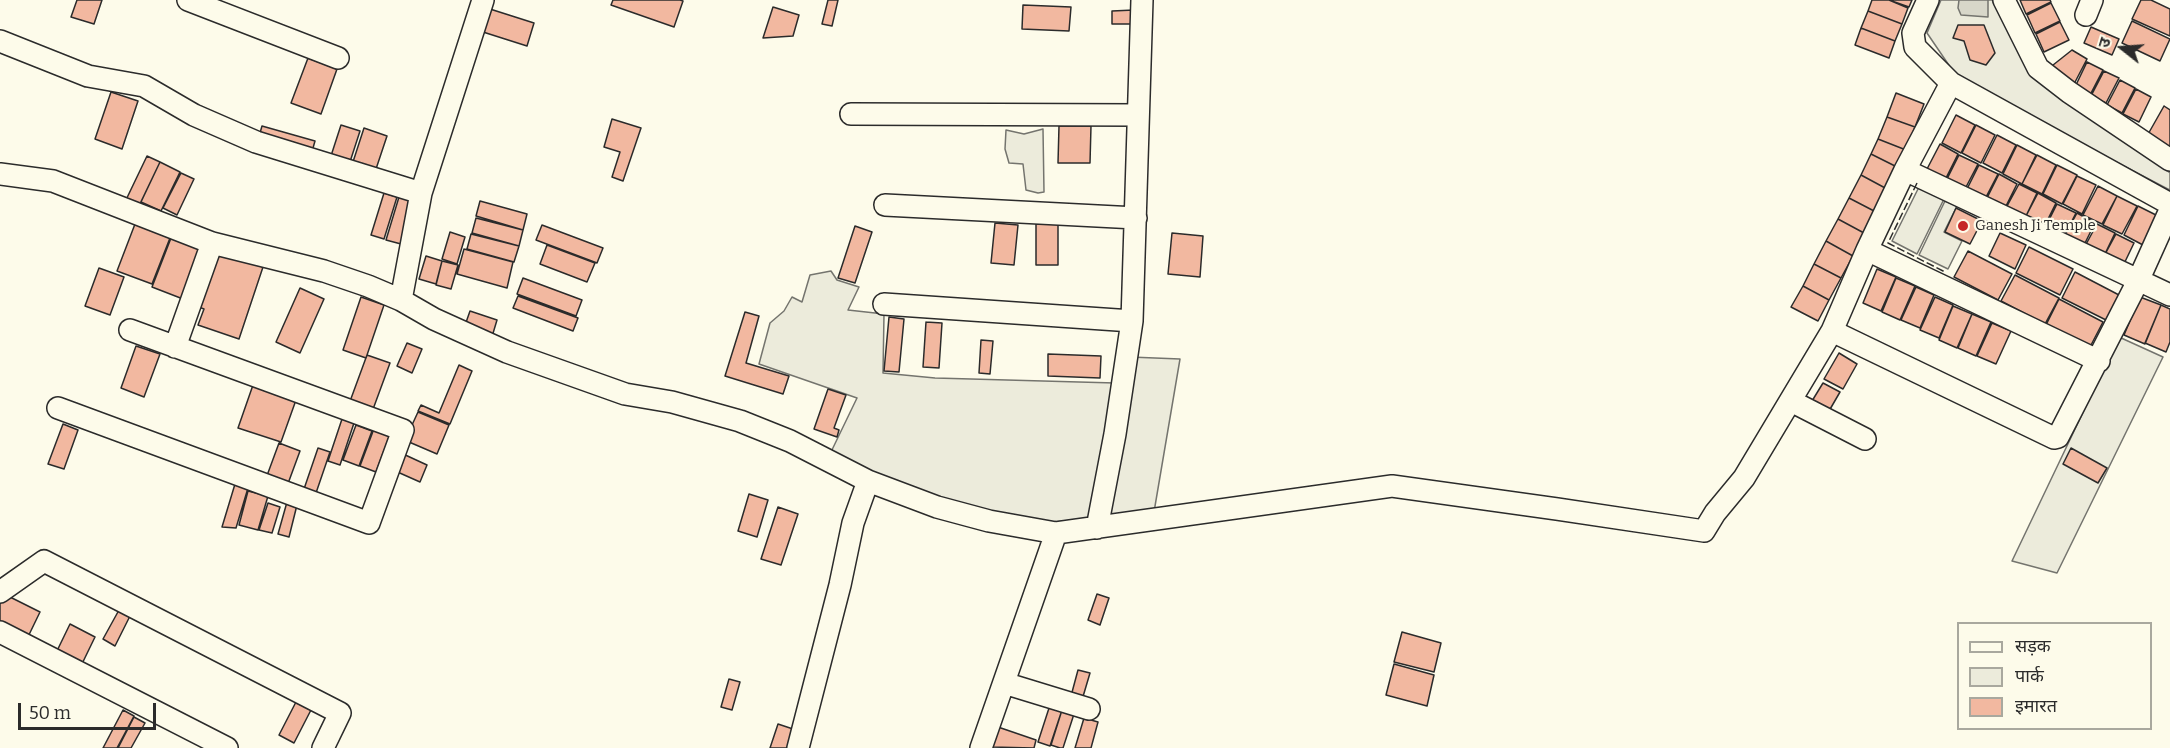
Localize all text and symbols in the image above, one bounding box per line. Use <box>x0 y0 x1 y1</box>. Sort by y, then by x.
north arrow <box>2092 18 2152 78</box>
text: उ <box>2094 35 2115 50</box>
place label: Ganesh Ji Temple <box>1975 217 2096 235</box>
marker: Ganesh Ji Temple <box>1956 219 1970 233</box>
legend <box>1957 622 2152 730</box>
text: सड़क <box>2015 635 2051 657</box>
text: पार्क <box>2015 665 2044 687</box>
scale bar <box>21 691 159 729</box>
text: इमारत <box>2015 695 2057 717</box>
text: 50 m <box>29 702 71 724</box>

